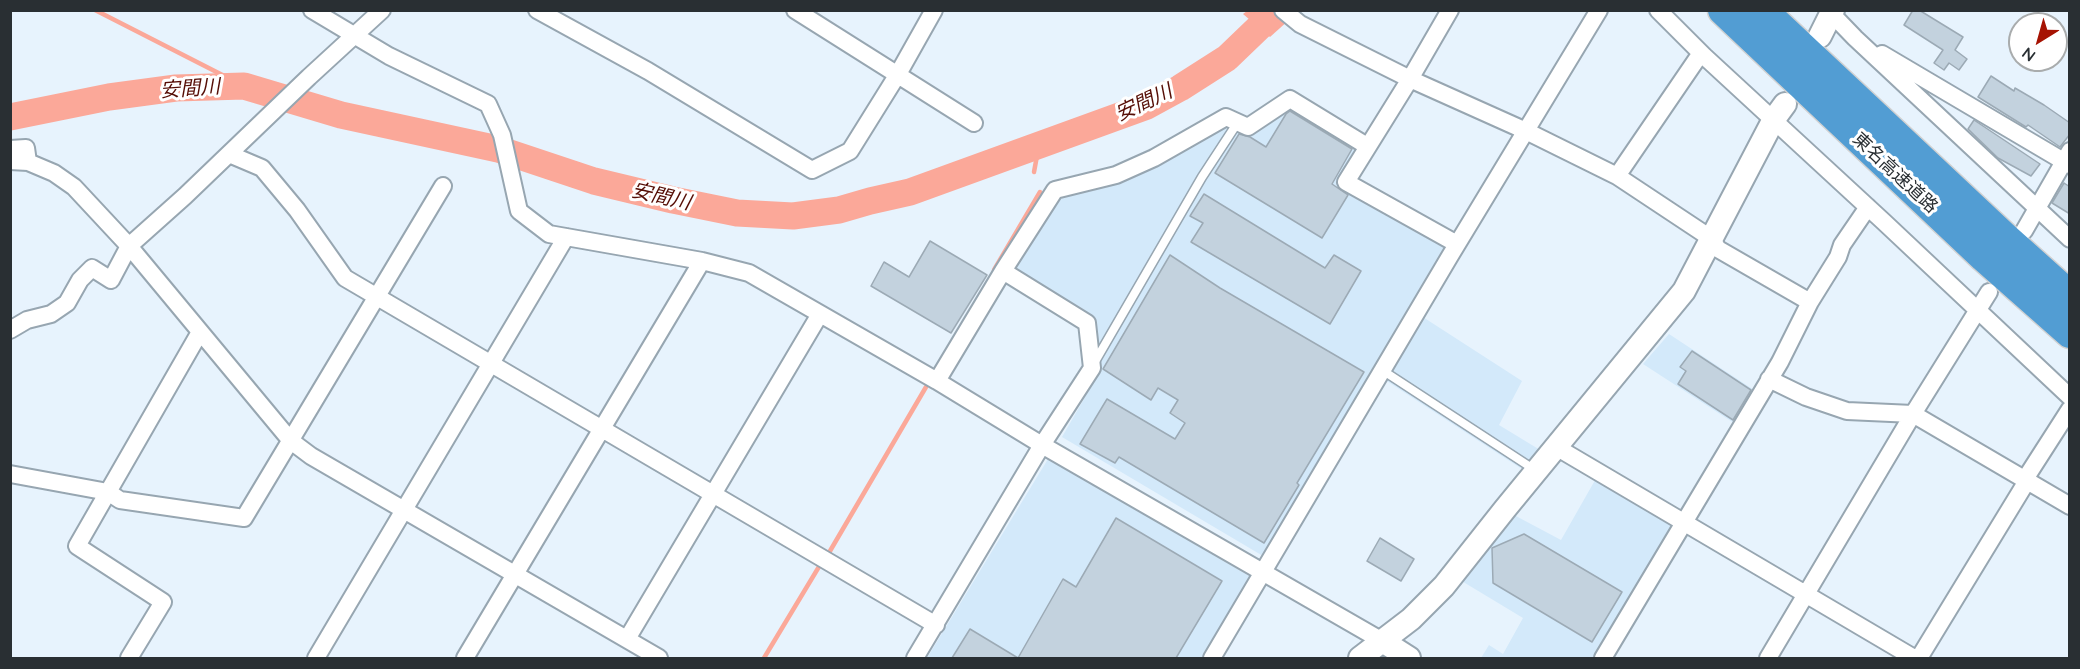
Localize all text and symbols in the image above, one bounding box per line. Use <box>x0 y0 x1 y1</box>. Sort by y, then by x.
north arrow <box>2008 12 2068 72</box>
text: N <box>2018 43 2039 66</box>
water label: 安間川 <box>159 75 221 103</box>
water label: 安間川 <box>1112 79 1176 127</box>
street label: 東名高速道路 <box>1848 128 1942 218</box>
water label: 安間川 <box>629 179 693 215</box>

